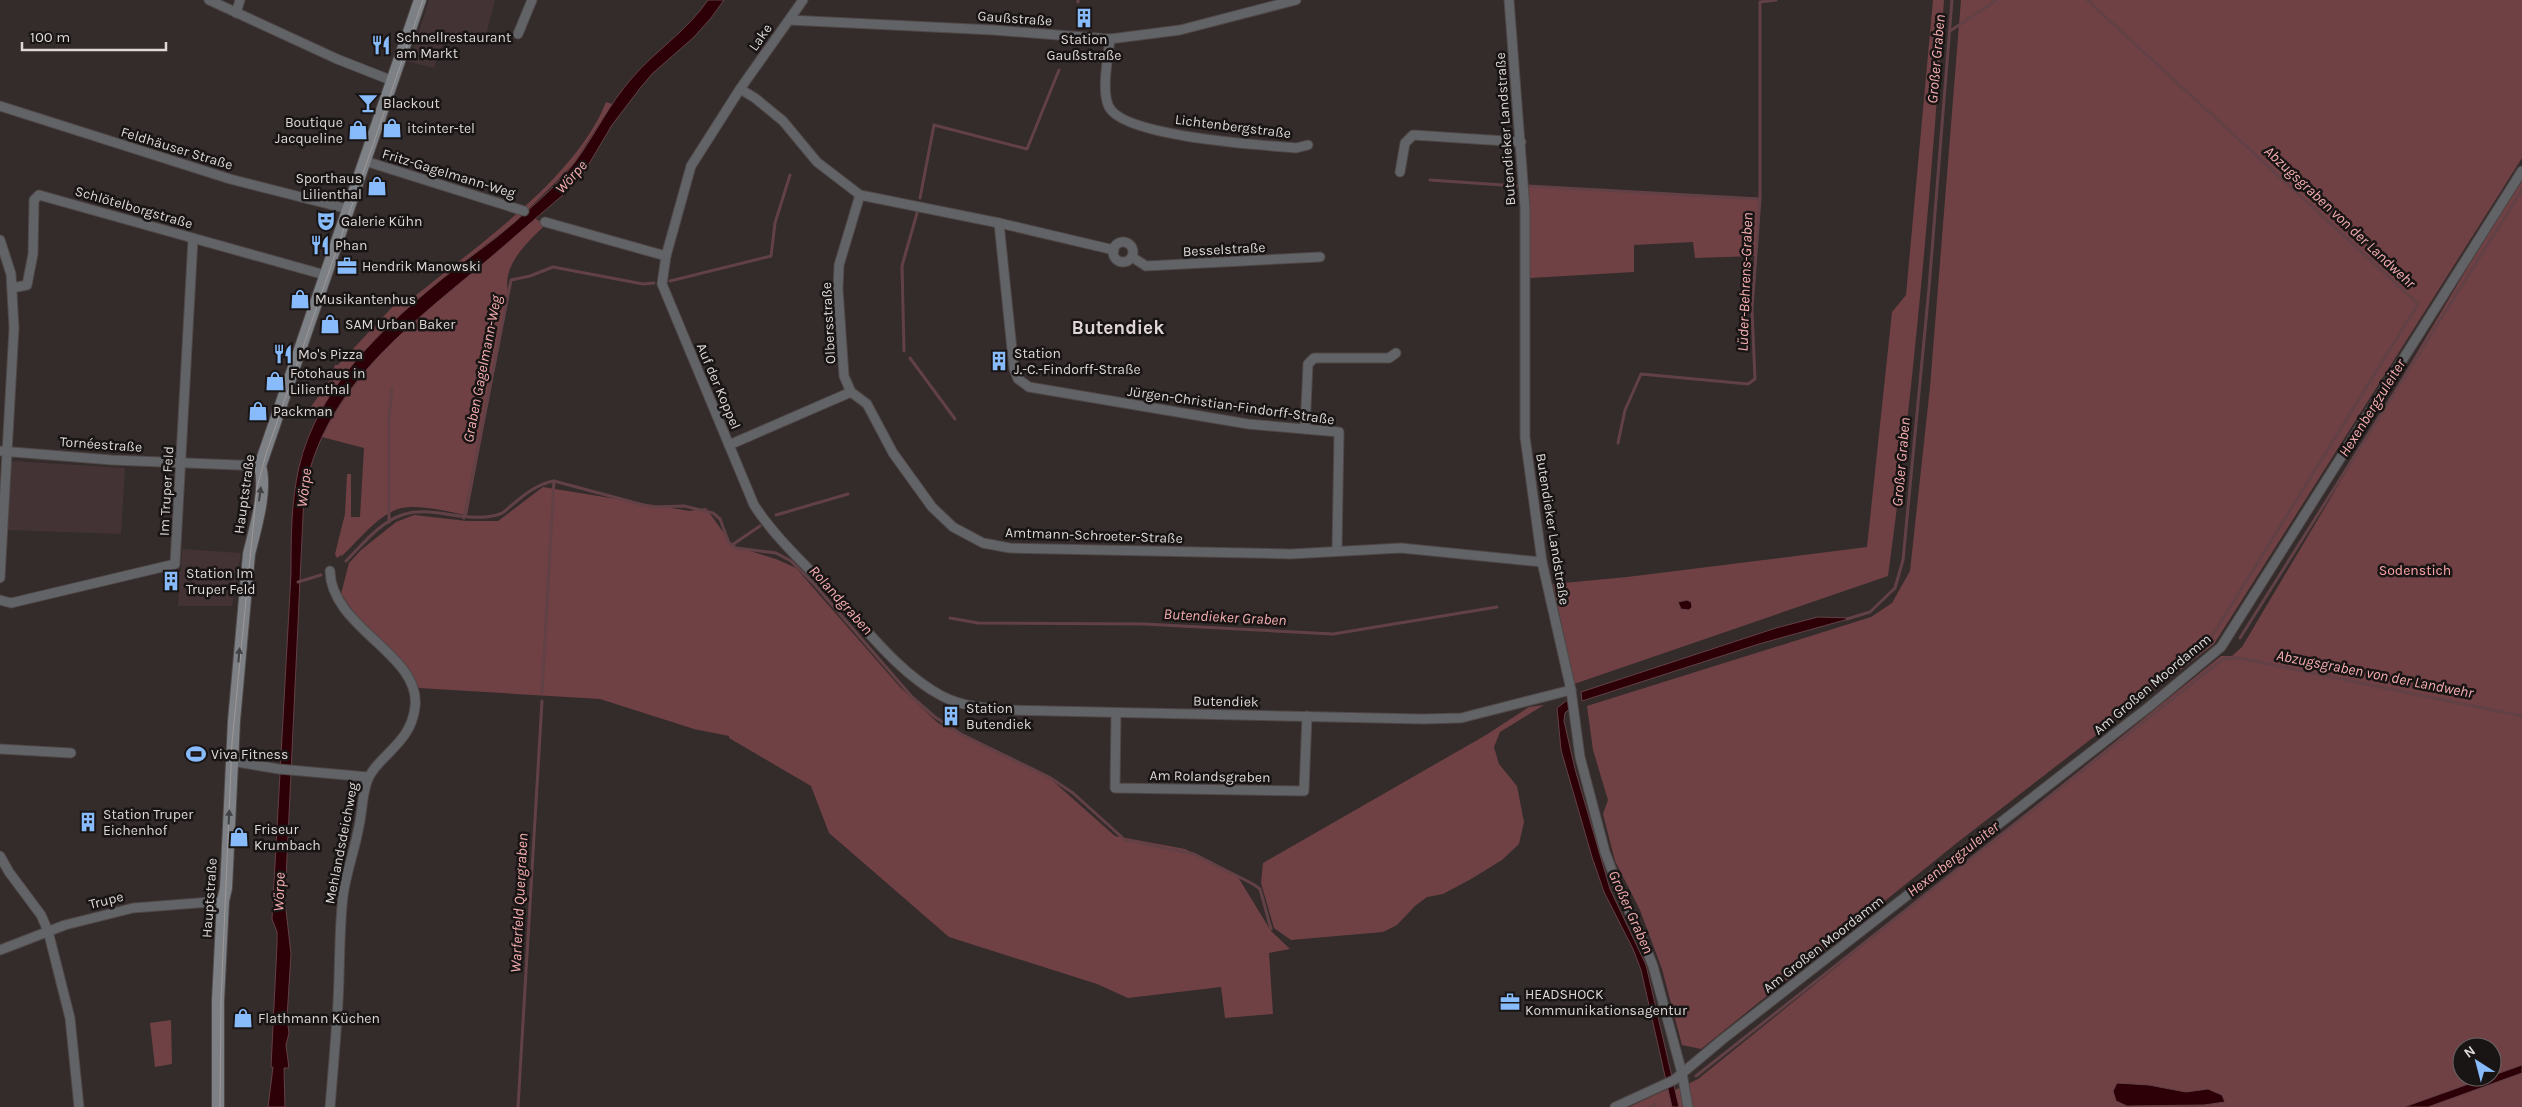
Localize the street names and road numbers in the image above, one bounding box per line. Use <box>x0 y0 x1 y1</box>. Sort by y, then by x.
street label: Gaußstraße <box>977 7 1053 30</box>
street label: Lake <box>745 20 776 54</box>
street label: Butendieker Landstraße <box>1492 52 1519 206</box>
street label: Lichtenbergstraße <box>1174 111 1292 142</box>
street label: Feldhäuser Straße <box>119 123 235 174</box>
street label: Fritz-Gagelmann-Weg <box>380 145 518 202</box>
street label: Schlötelborgstraße <box>73 183 195 232</box>
street label: Besselstraße <box>1182 239 1266 260</box>
street label: Olbersstraße <box>818 282 839 364</box>
street label: Auf der Koppel <box>693 340 744 432</box>
street label: Jürgen-Christian-Findorff-Straße <box>1126 383 1336 428</box>
street label: Tornéestraße <box>59 433 143 456</box>
street label: Im Truper Feld <box>156 446 177 536</box>
street label: Butendieker Landstraße <box>1532 452 1573 606</box>
street label: Hauptstraße <box>230 453 258 535</box>
street label: Amtmann-Schroeter-Straße <box>1005 524 1183 547</box>
street label: Am Großen Moordamm <box>2090 630 2215 739</box>
street label: Butendiek <box>1193 692 1259 711</box>
street label: Am Rolandsgraben <box>1149 767 1271 786</box>
street label: Mehlandsdeichweg <box>321 781 362 905</box>
street label: Hauptstraße <box>198 857 221 939</box>
street label: Trupe <box>87 888 125 913</box>
street label: Am Großen Moordamm <box>1760 892 1887 997</box>

